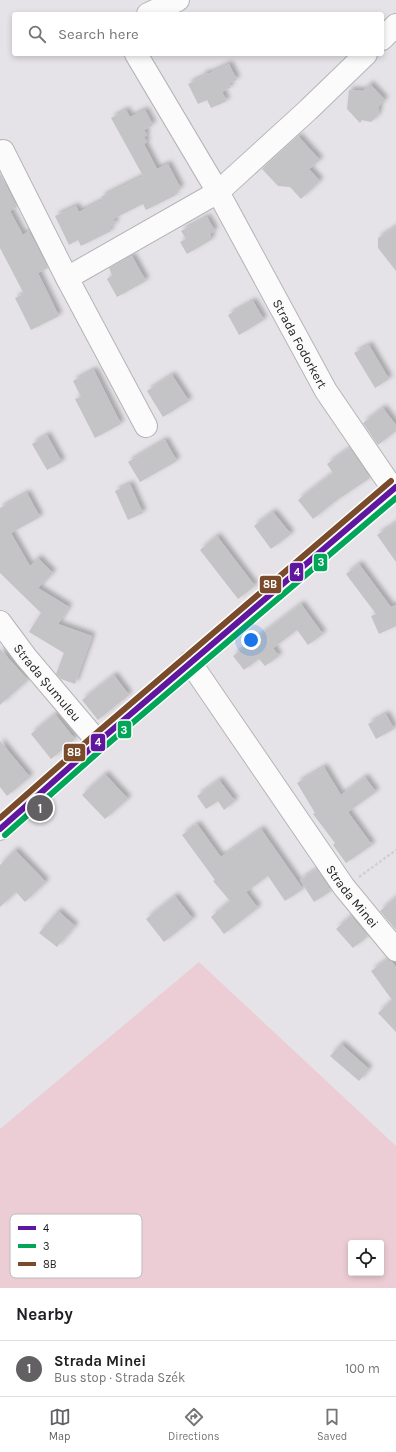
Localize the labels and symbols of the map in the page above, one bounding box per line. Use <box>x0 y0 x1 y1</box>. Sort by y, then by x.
street label: Strada Fodorkert <box>270 296 331 391</box>
line badge: 3 <box>313 553 328 572</box>
text: 3 <box>318 556 325 569</box>
line badge: 4 <box>289 562 304 582</box>
text: 4 <box>294 566 301 579</box>
line badge: 8B <box>259 575 282 594</box>
text: 8B <box>263 578 277 591</box>
your location <box>241 630 261 650</box>
street label: Strada Șumuleu <box>11 641 85 724</box>
line badge: 3 <box>117 720 132 739</box>
text: 3 <box>121 724 128 737</box>
line badge: 4 <box>90 733 106 752</box>
text: 4 <box>95 736 102 749</box>
line badge: 8B <box>63 743 86 762</box>
text: 8B <box>67 746 81 759</box>
pin: 1 <box>27 793 53 823</box>
street label: Strada Minei <box>323 862 382 931</box>
legend <box>10 1214 142 1278</box>
text: 4 <box>43 1222 49 1235</box>
text: 3 <box>43 1240 50 1253</box>
text: 8B <box>43 1258 57 1271</box>

